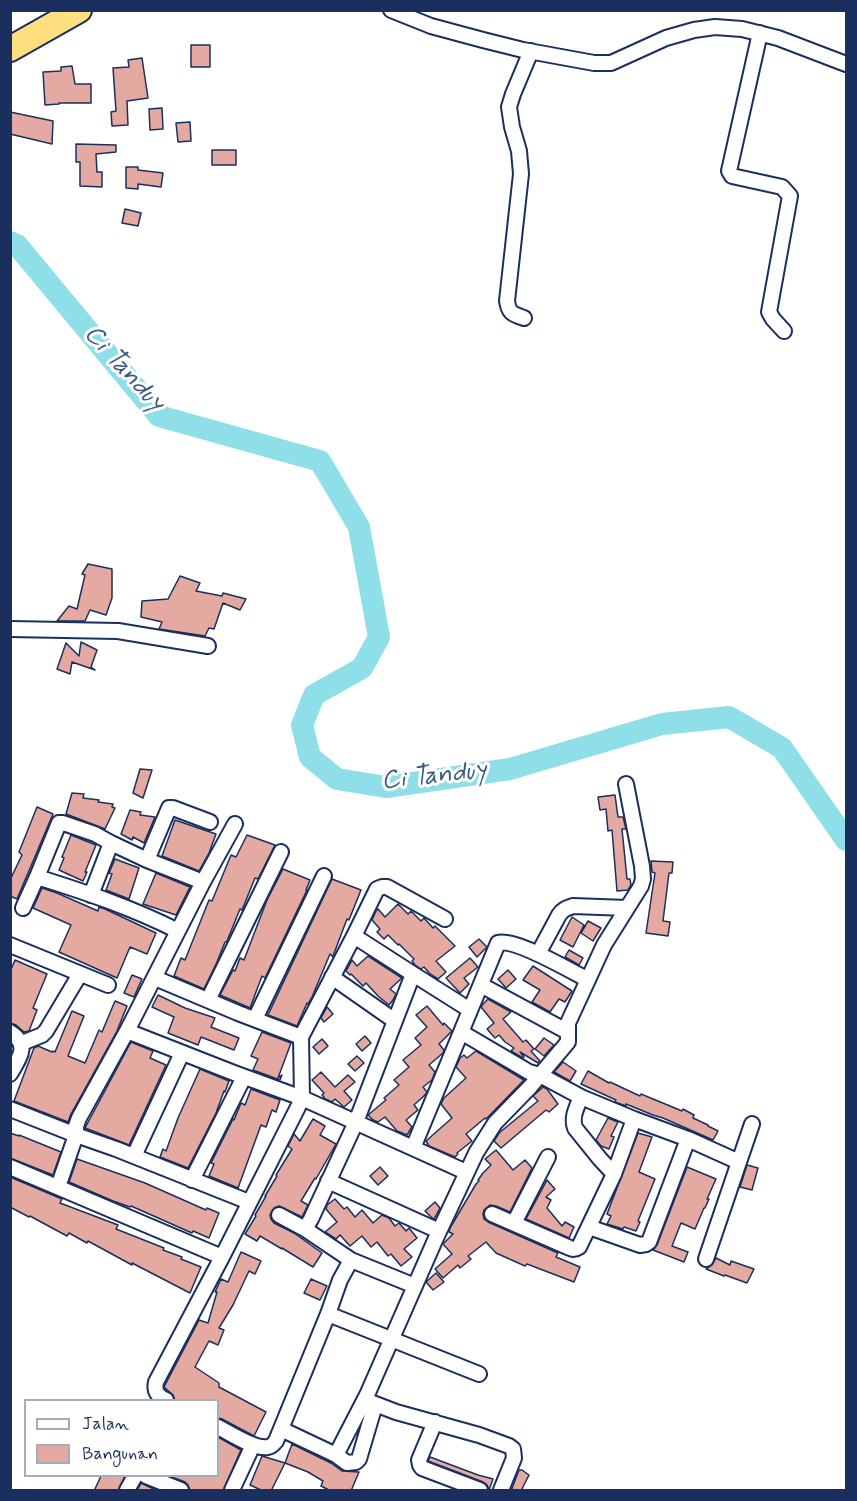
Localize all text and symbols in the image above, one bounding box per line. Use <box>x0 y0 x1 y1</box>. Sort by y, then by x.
water label: Ci Tanduy <box>76 319 170 419</box>
water label: Ci Tanduy <box>380 756 488 798</box>
legend <box>24 1399 219 1477</box>
text: Jalan <box>82 1412 129 1436</box>
text: Bangunan <box>82 1442 158 1466</box>

